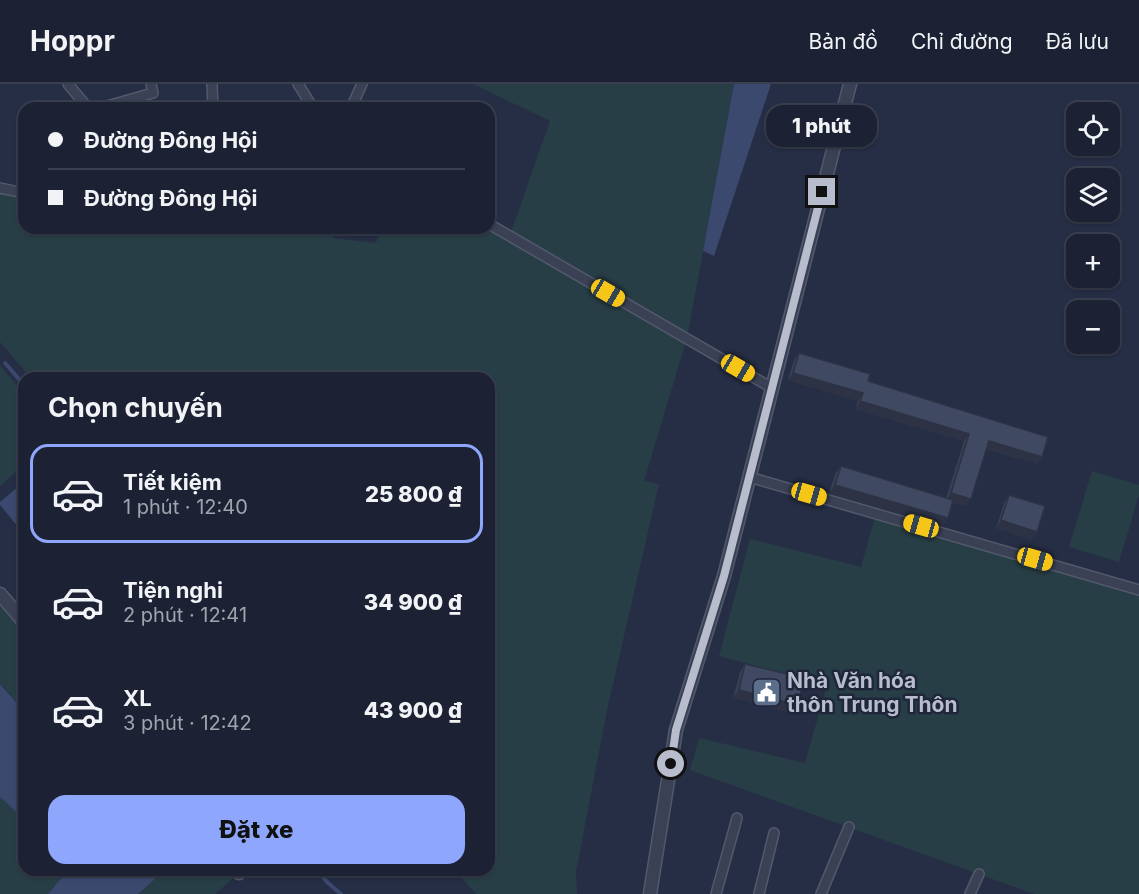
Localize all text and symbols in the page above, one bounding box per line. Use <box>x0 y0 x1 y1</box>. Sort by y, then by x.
text: Hoppr <box>30 24 115 58</box>
text: Bản đồ <box>809 29 878 54</box>
text: Chỉ đường <box>911 29 1013 54</box>
text: Đã lưu <box>1046 29 1109 54</box>
map controls <box>1066 102 1120 354</box>
button: locate <box>1066 102 1120 156</box>
callout: 1 phút <box>766 105 878 147</box>
text: 1 phút <box>792 114 851 138</box>
text: Đường Đông Hội <box>84 127 258 153</box>
button: layers <box>1066 168 1120 222</box>
route end <box>808 178 835 205</box>
text: Đường Đông Hội <box>84 185 258 211</box>
button: + <box>1066 234 1120 288</box>
car <box>588 276 628 310</box>
button: − <box>1066 300 1120 354</box>
car <box>718 351 758 385</box>
text: Chọn chuyến <box>48 391 223 424</box>
icon: car <box>51 467 105 521</box>
text: Tiết kiệm <box>123 469 222 495</box>
car <box>789 480 829 508</box>
text: 25 800 ₫ <box>365 481 462 507</box>
text: 1 phút · 12:40 <box>123 495 248 519</box>
car <box>901 512 941 540</box>
car <box>1015 545 1055 573</box>
icon: car <box>51 575 105 629</box>
text: Tiện nghi <box>123 577 223 603</box>
text: 34 900 ₫ <box>364 589 462 615</box>
text: 2 phút · 12:41 <box>123 603 247 627</box>
place label: Nhà Văn hóa thôn Trung Thôn <box>787 668 958 717</box>
public building icon: Nhà Văn hóa thôn Trung Thôn <box>750 676 782 708</box>
icon: car <box>51 683 105 737</box>
text: XL <box>123 685 152 711</box>
text: 43 900 ₫ <box>364 697 462 723</box>
text: 3 phút · 12:42 <box>123 711 252 735</box>
route start <box>657 750 684 777</box>
button: Đặt xe <box>48 795 465 864</box>

